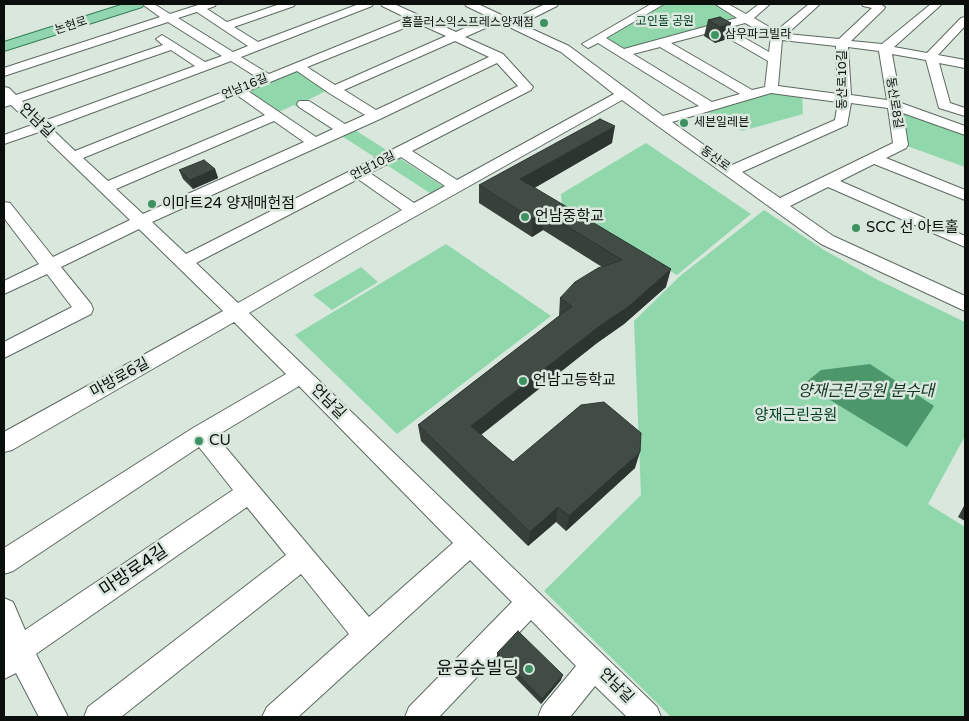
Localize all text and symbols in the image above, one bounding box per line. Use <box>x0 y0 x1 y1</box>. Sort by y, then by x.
street label: 논현로 <box>53 14 89 38</box>
park label: 고인돌 공원 <box>636 15 694 29</box>
place label: 홈플러스익스프레스양재점 <box>402 16 534 30</box>
marker: 홈플러스익스프레스양재점 <box>538 17 550 29</box>
place label: 삼우파크빌라 <box>725 28 791 42</box>
marker: 삼우파크빌라 <box>709 29 721 41</box>
street label: 동산로10길 <box>836 50 850 110</box>
street label: 언남16길 <box>220 71 270 103</box>
street label: 동산로8길 <box>883 76 905 130</box>
street label: 언남길 <box>15 100 57 142</box>
place label: 세븐일레븐 <box>694 116 749 130</box>
marker: 세븐일레븐 <box>678 117 690 129</box>
street label: 동산로 <box>697 143 733 175</box>
street label: 언남10길 <box>348 149 398 183</box>
place label: 이마트24 양재매헌점 <box>162 195 295 213</box>
marker: 이마트24 양재매헌점 <box>146 198 158 210</box>
place label: 언남중학교 <box>535 208 604 226</box>
marker: 언남중학교 <box>519 211 531 223</box>
place label: SCC 선 아트홀 <box>866 219 959 237</box>
marker: SCC 선 아트홀 <box>850 222 862 234</box>
street label: 마방로6길 <box>87 354 153 402</box>
place label: 언남고등학교 <box>533 372 616 390</box>
marker: 언남고등학교 <box>517 375 529 387</box>
street label: 언남길 <box>307 381 349 423</box>
water label: 양재근린공원 분수대 <box>798 382 934 402</box>
park label: 양재근린공원 <box>755 407 837 425</box>
place label: CU <box>209 432 231 450</box>
marker: CU <box>193 435 205 447</box>
street label: 마방로4길 <box>96 540 172 602</box>
place label: 윤공순빌딩 <box>436 658 519 680</box>
marker: 윤공순빌딩 <box>523 663 535 675</box>
street label: 언남길 <box>595 665 637 707</box>

